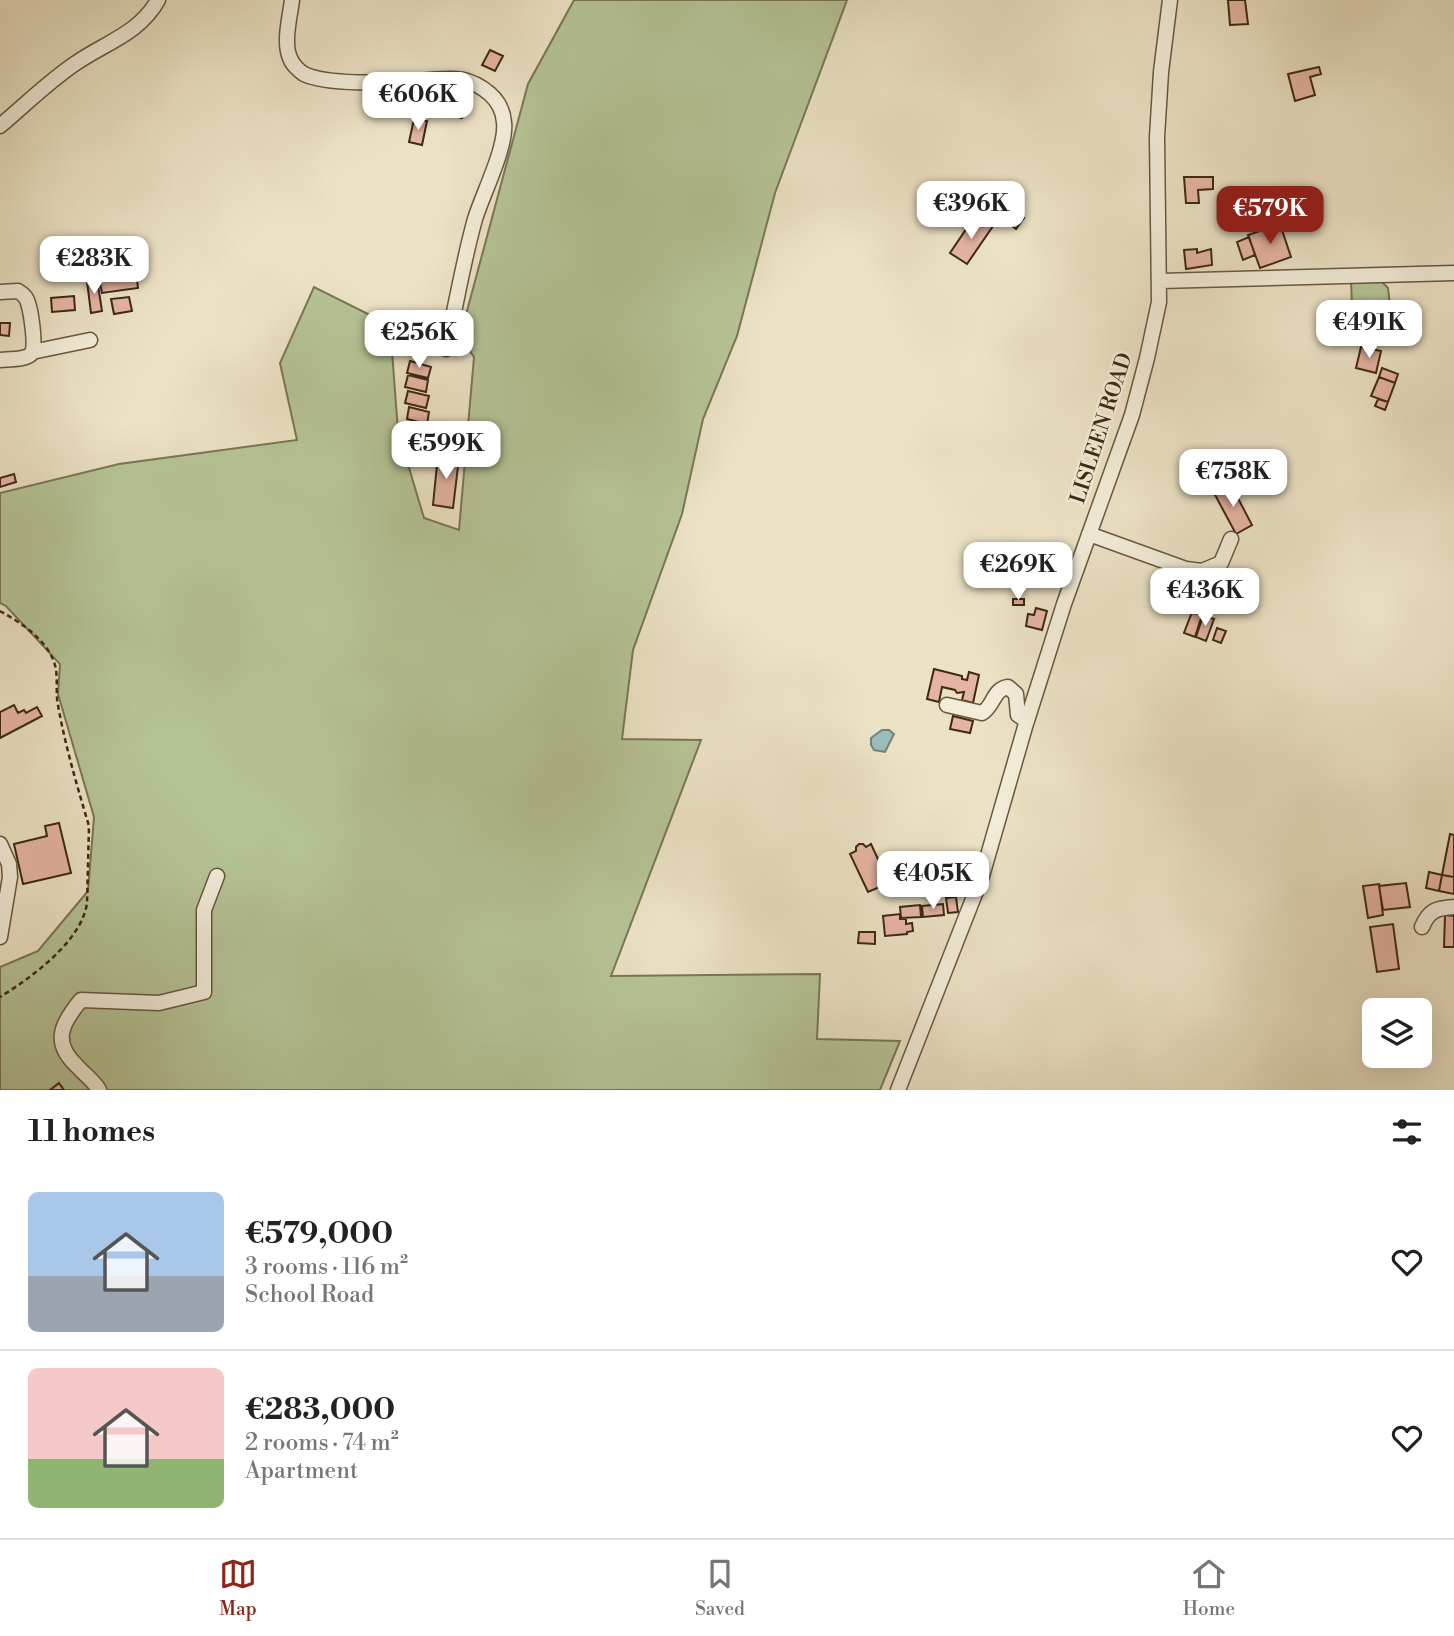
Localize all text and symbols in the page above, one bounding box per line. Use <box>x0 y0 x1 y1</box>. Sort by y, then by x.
pin: €606K <box>369 72 467 132</box>
text: €606K <box>378 81 458 109</box>
pin: €396K <box>922 182 1020 241</box>
pin: €579K <box>1221 187 1319 246</box>
text: €396K <box>933 190 1009 218</box>
text: €579K <box>1233 195 1307 223</box>
pin: €283K <box>45 236 143 296</box>
text: €283K <box>56 245 132 273</box>
pin: €491K <box>1320 300 1418 360</box>
text: €491K <box>1332 309 1406 337</box>
pin: €256K <box>370 310 468 370</box>
text: €256K <box>381 319 457 347</box>
street label: LISLEEN ROAD <box>1065 350 1139 507</box>
pin: €599K <box>397 421 495 481</box>
text: €599K <box>408 430 484 458</box>
pin: €758K <box>1184 449 1282 509</box>
text: €758K <box>1195 458 1271 486</box>
pin: €269K <box>969 542 1067 602</box>
text: €269K <box>980 551 1056 579</box>
pin: €436K <box>1156 568 1254 628</box>
text: €436K <box>1166 577 1244 605</box>
pin: €405K <box>884 852 982 911</box>
text: €405K <box>893 860 973 888</box>
map controls <box>1362 998 1432 1068</box>
button: layers <box>1362 998 1432 1068</box>
text: 11 homes <box>28 1113 155 1151</box>
icon: filters <box>1388 1113 1426 1151</box>
text: €579,000 <box>245 1215 393 1253</box>
icon: home <box>84 1220 168 1304</box>
icon: heart <box>1388 1243 1426 1281</box>
text: 3 rooms · 116 m² <box>245 1253 408 1281</box>
text: School Road <box>245 1281 374 1309</box>
text: €283,000 <box>245 1391 395 1429</box>
icon: home <box>84 1396 168 1480</box>
icon: heart <box>1388 1419 1426 1457</box>
text: 2 rooms · 74 m² <box>245 1429 399 1457</box>
text: Apartment <box>245 1457 358 1485</box>
tab: Map <box>219 1555 257 1621</box>
tab: Saved <box>695 1555 745 1621</box>
tab: Home <box>1183 1555 1235 1621</box>

